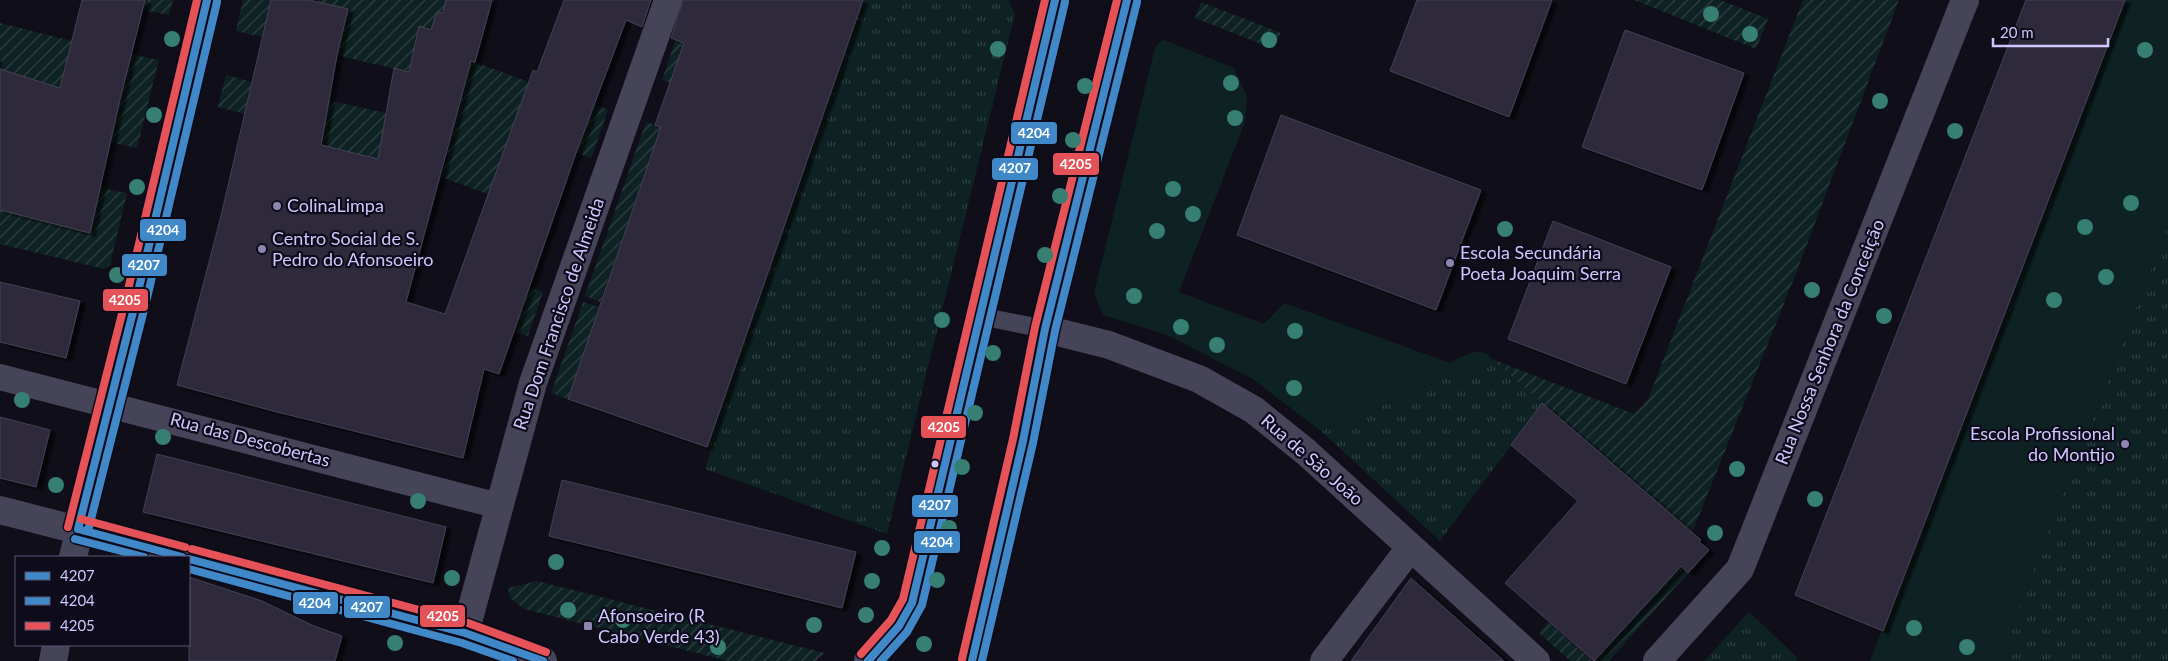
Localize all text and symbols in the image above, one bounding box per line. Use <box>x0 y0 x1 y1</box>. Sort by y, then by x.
scale bar <box>1993 15 2108 47</box>
text: 20 m <box>2000 23 2034 41</box>
line badge: 4204 <box>1010 121 1058 145</box>
text: 4204 <box>1018 124 1050 141</box>
line badge: 4205 <box>1052 152 1100 176</box>
text: 4205 <box>1060 155 1092 172</box>
line badge: 4207 <box>991 157 1039 181</box>
text: 4207 <box>999 159 1031 176</box>
place label: ColinaLimpa <box>287 194 384 216</box>
street label: Rua Dom Francisco de Almeida <box>508 195 608 433</box>
marker: ColinaLimpa <box>271 200 283 212</box>
street label: Rua Nossa Senhora da Conceição <box>1770 216 1888 467</box>
line badge: 4204 <box>139 218 187 242</box>
text: 4204 <box>147 221 179 238</box>
place label: Centro Social de S. Pedro do Afonsoeiro <box>272 227 433 270</box>
place label: Escola Secundária Poeta Joaquim Serra <box>1460 241 1621 284</box>
marker: Centro Social de S. Pedro do Afonsoeiro <box>256 243 268 255</box>
line badge: 4207 <box>121 253 168 277</box>
text: 4207 <box>128 256 160 273</box>
marker: Escola Secundária Poeta Joaquim Serra <box>1444 257 1456 269</box>
line badge: 4205 <box>102 288 149 312</box>
text: 4205 <box>109 291 141 308</box>
street label: Rua das Descobertas <box>168 407 333 471</box>
street label: Rua de São João <box>1257 409 1368 510</box>
line badge: 4205 <box>920 415 967 439</box>
text: 4205 <box>928 418 960 435</box>
place label: Escola Profissional do Montijo <box>1970 422 2115 465</box>
marker: Escola Profissional do Montijo <box>2119 438 2131 450</box>
unlabelled marker <box>930 459 940 469</box>
line badge: 4207 <box>911 494 959 518</box>
text: 4207 <box>919 496 951 513</box>
line badge: 4204 <box>913 530 961 554</box>
text: 4204 <box>921 533 953 550</box>
legend <box>15 556 190 646</box>
text: 4207 <box>60 566 95 584</box>
text: 4204 <box>60 591 95 609</box>
line badge: 4204 <box>292 591 339 615</box>
text: 4204 <box>299 594 331 611</box>
line badge: 4207 <box>343 595 391 619</box>
text: 4207 <box>351 598 383 615</box>
line badge: 4205 <box>419 604 466 628</box>
place label: Afonsoeiro (R Cabo Verde 43) <box>598 604 720 647</box>
text: 4205 <box>427 607 459 624</box>
text: 4205 <box>60 616 95 634</box>
marker: Afonsoeiro (R Cabo Verde 43) <box>582 620 594 632</box>

